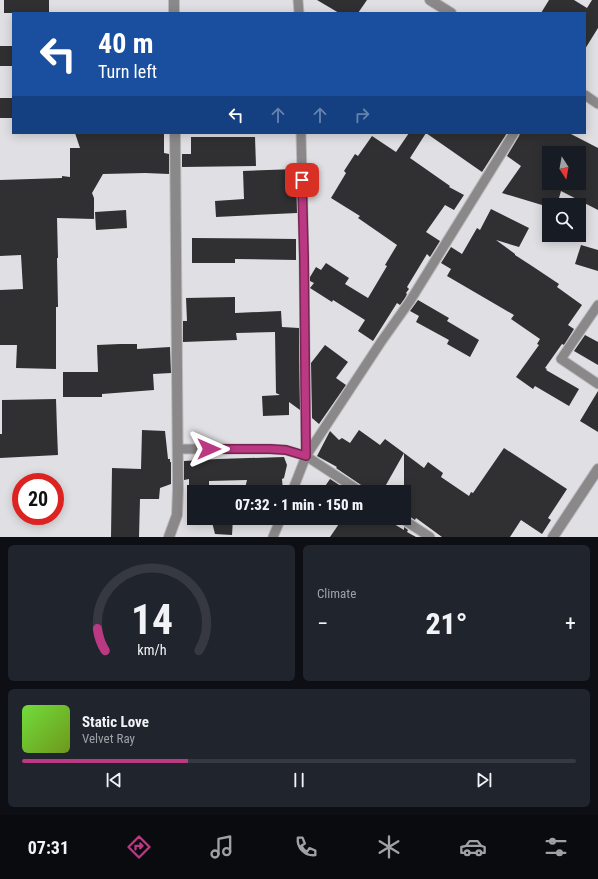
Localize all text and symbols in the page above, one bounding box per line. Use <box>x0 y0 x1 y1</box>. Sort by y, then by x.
text: 40 m <box>98 27 154 60</box>
icon: left <box>32 28 84 80</box>
text: Turn left <box>98 61 157 82</box>
icon: left <box>225 104 247 126</box>
icon: ahead <box>267 104 289 126</box>
icon: ahead <box>309 104 331 126</box>
icon: right <box>351 104 373 126</box>
north arrow <box>542 146 586 190</box>
map controls <box>542 146 586 242</box>
pin <box>285 163 319 197</box>
icon: arrive <box>291 169 313 191</box>
button: search <box>542 198 586 242</box>
position arrow <box>188 428 230 470</box>
speed limit sign: 20 <box>12 473 64 525</box>
text: 07:32 · 1 min · 150 m <box>235 496 363 514</box>
text: Climate <box>317 586 356 601</box>
text: 14 <box>130 595 173 644</box>
text: 21° <box>425 606 468 641</box>
text: − <box>317 611 328 636</box>
text: + <box>565 611 576 636</box>
text: km/h <box>137 642 166 658</box>
text: Static Love <box>82 713 149 731</box>
text: Velvet Ray <box>82 731 135 746</box>
icon: previous <box>103 769 125 791</box>
icon: pause <box>288 769 310 791</box>
icon: next <box>473 769 495 791</box>
icon: directions <box>125 833 153 861</box>
icon: music <box>208 833 236 861</box>
icon: phone <box>292 833 320 861</box>
icon: climate <box>375 833 403 861</box>
icon: car <box>459 833 487 861</box>
icon: filters <box>542 833 570 861</box>
text: 07:31 <box>28 837 69 858</box>

